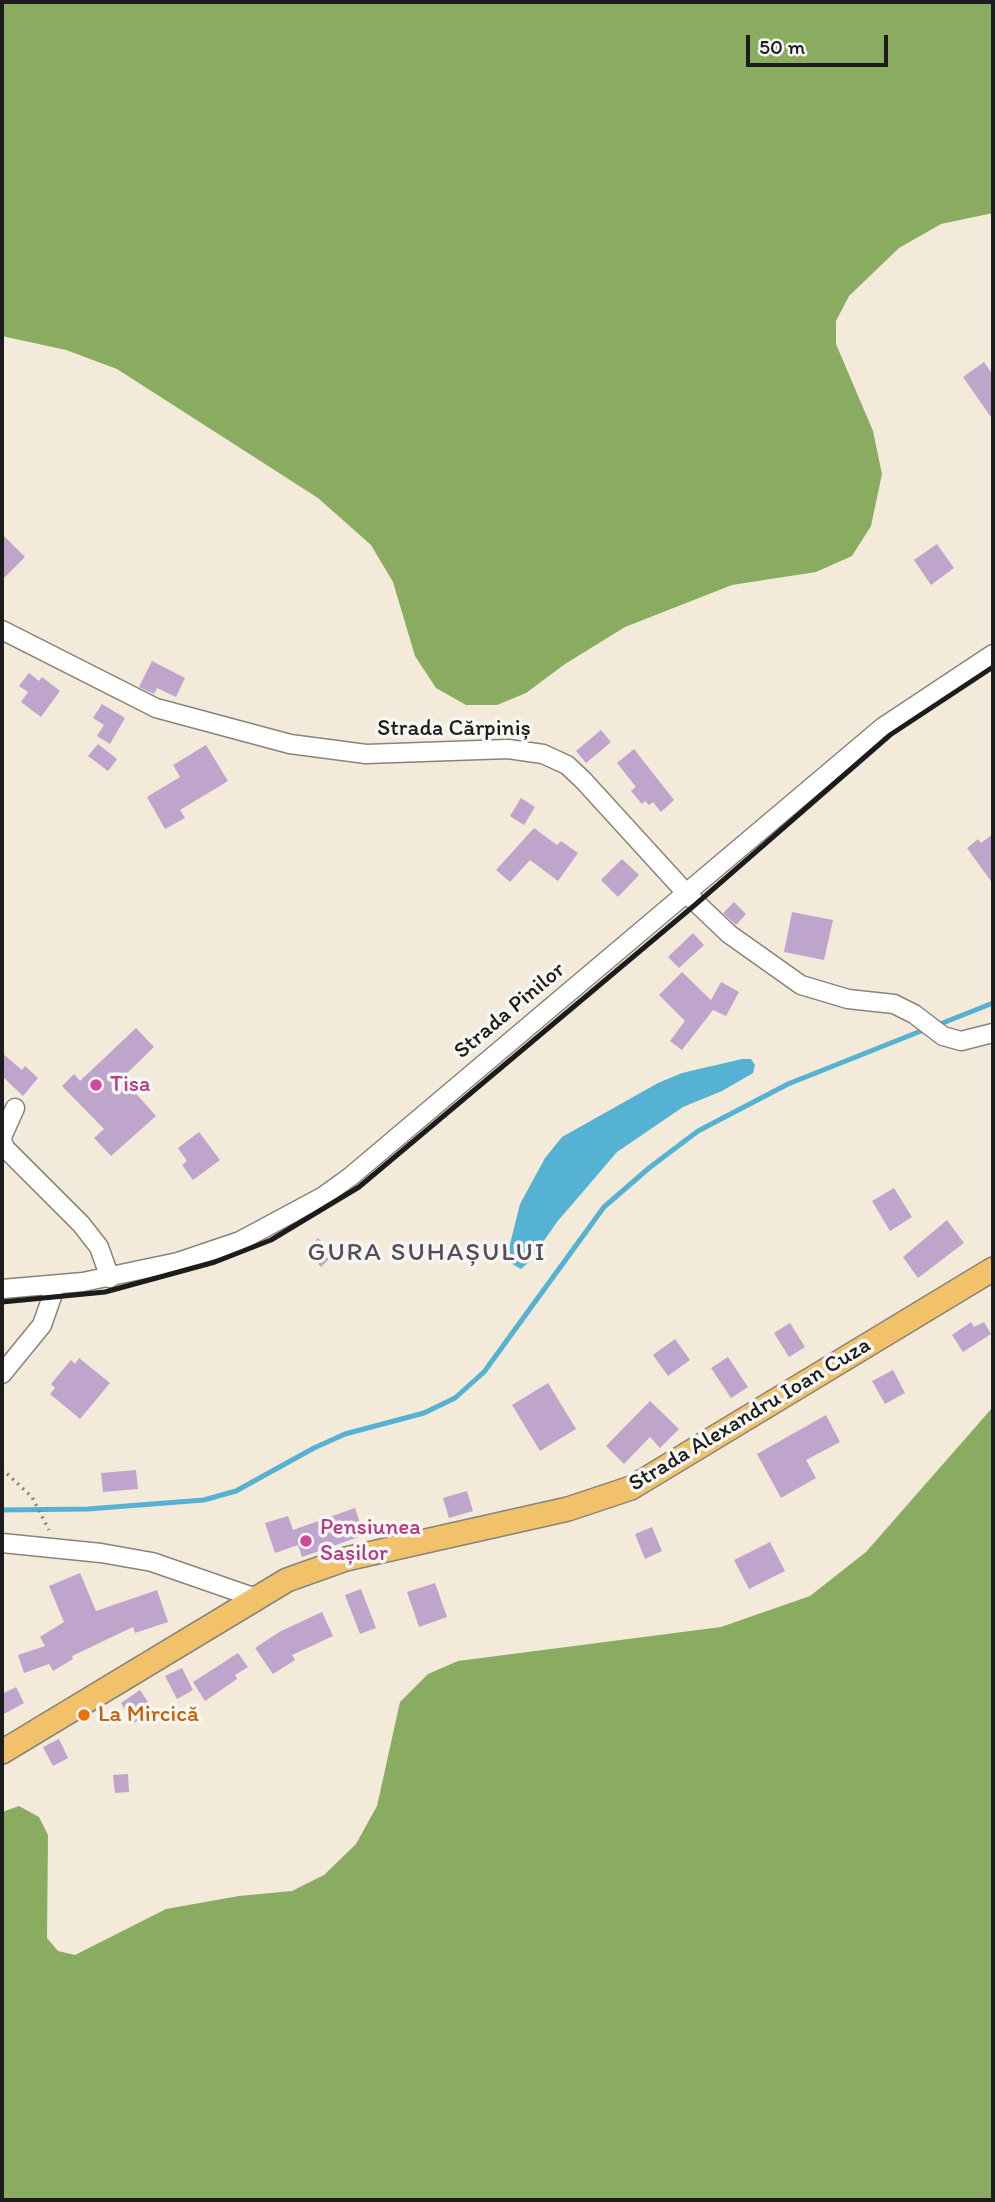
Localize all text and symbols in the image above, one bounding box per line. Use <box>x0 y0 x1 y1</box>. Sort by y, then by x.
scale bar <box>750 21 892 65</box>
text: 50 m <box>759 34 805 59</box>
street label: Strada Cărpiniș <box>377 715 531 743</box>
street label: Strada Pinilor <box>449 957 571 1065</box>
place label: Tisa <box>110 1071 150 1099</box>
marker: Tisa <box>88 1077 104 1093</box>
district label: GURA SUHAȘULUI <box>310 1237 544 1269</box>
street label: Strada Alexandru Ioan Cuza <box>624 1332 876 1498</box>
place label: Pensiunea Sașilor <box>320 1514 421 1568</box>
marker: Pensiunea Sașilor <box>298 1533 314 1549</box>
place label: La Mircică <box>98 1701 199 1729</box>
marker: La Mircică <box>76 1707 92 1723</box>

